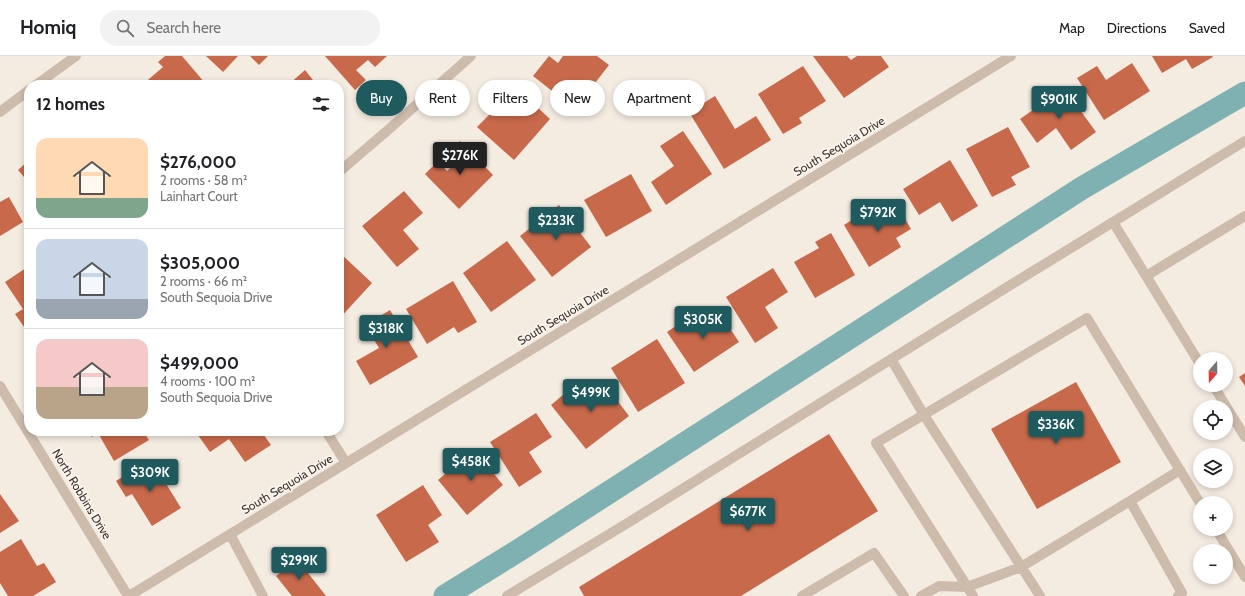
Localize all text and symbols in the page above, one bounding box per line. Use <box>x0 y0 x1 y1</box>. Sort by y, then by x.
search box <box>100 10 380 46</box>
text: Homiq <box>20 16 76 39</box>
icon: search <box>114 17 136 39</box>
text: Search here <box>146 19 221 37</box>
text: Map <box>1059 19 1085 37</box>
text: Directions <box>1107 19 1167 37</box>
text: Saved <box>1189 19 1225 37</box>
chip: Buy <box>356 80 407 116</box>
chip: Rent <box>415 80 470 116</box>
chip: Filters <box>478 80 542 116</box>
chip: New <box>550 80 605 116</box>
chip: Apartment <box>613 80 705 116</box>
pin: $901K <box>1031 86 1087 120</box>
text: $901K <box>1041 91 1077 107</box>
icon: filters <box>310 93 332 115</box>
text: 12 homes <box>36 94 105 114</box>
street label: South Sequoia Drive <box>791 113 887 179</box>
pin: $276K <box>432 142 488 176</box>
text: $276K <box>442 147 478 163</box>
text: $276,000 <box>160 152 237 172</box>
icon: home <box>68 154 116 202</box>
text: 2 rooms · 58 m² <box>160 172 247 188</box>
text: Lainhart Court <box>160 188 238 204</box>
pin: $792K <box>850 199 906 233</box>
text: $792K <box>860 204 896 220</box>
pin: $233K <box>528 207 584 241</box>
text: $233K <box>538 212 574 228</box>
text: $305,000 <box>160 253 240 273</box>
icon: home <box>68 255 116 303</box>
text: 2 rooms · 66 m² <box>160 273 247 289</box>
street label: South Sequoia Drive <box>515 282 611 348</box>
text: South Sequoia Drive <box>160 289 272 305</box>
pin: $305K <box>675 306 731 340</box>
text: $305K <box>684 311 722 327</box>
pin: $318K <box>358 315 414 349</box>
text: $318K <box>368 320 404 336</box>
north arrow <box>1193 352 1233 392</box>
map controls <box>1193 352 1233 584</box>
text: $499,000 <box>160 353 239 373</box>
icon: home <box>68 355 116 403</box>
text: 4 rooms · 100 m² <box>160 373 255 389</box>
pin: $499K <box>563 379 619 413</box>
text: $499K <box>572 384 610 400</box>
text: South Sequoia Drive <box>160 389 272 405</box>
button: locate <box>1193 400 1233 440</box>
pin: $336K <box>1028 411 1084 445</box>
text: $336K <box>1037 416 1075 432</box>
street label: North Robbins Drive <box>49 446 115 542</box>
pin: $458K <box>443 448 499 482</box>
button: layers <box>1193 448 1233 488</box>
street label: South Sequoia Drive <box>239 451 335 517</box>
text: $458K <box>452 453 490 469</box>
pin: $309K <box>122 459 178 493</box>
text: $309K <box>130 464 170 480</box>
button: + <box>1193 496 1233 536</box>
pin: $677K <box>720 498 776 532</box>
text: $677K <box>730 503 766 519</box>
button: − <box>1193 544 1233 584</box>
pin: $299K <box>271 547 327 581</box>
text: $299K <box>280 552 318 568</box>

